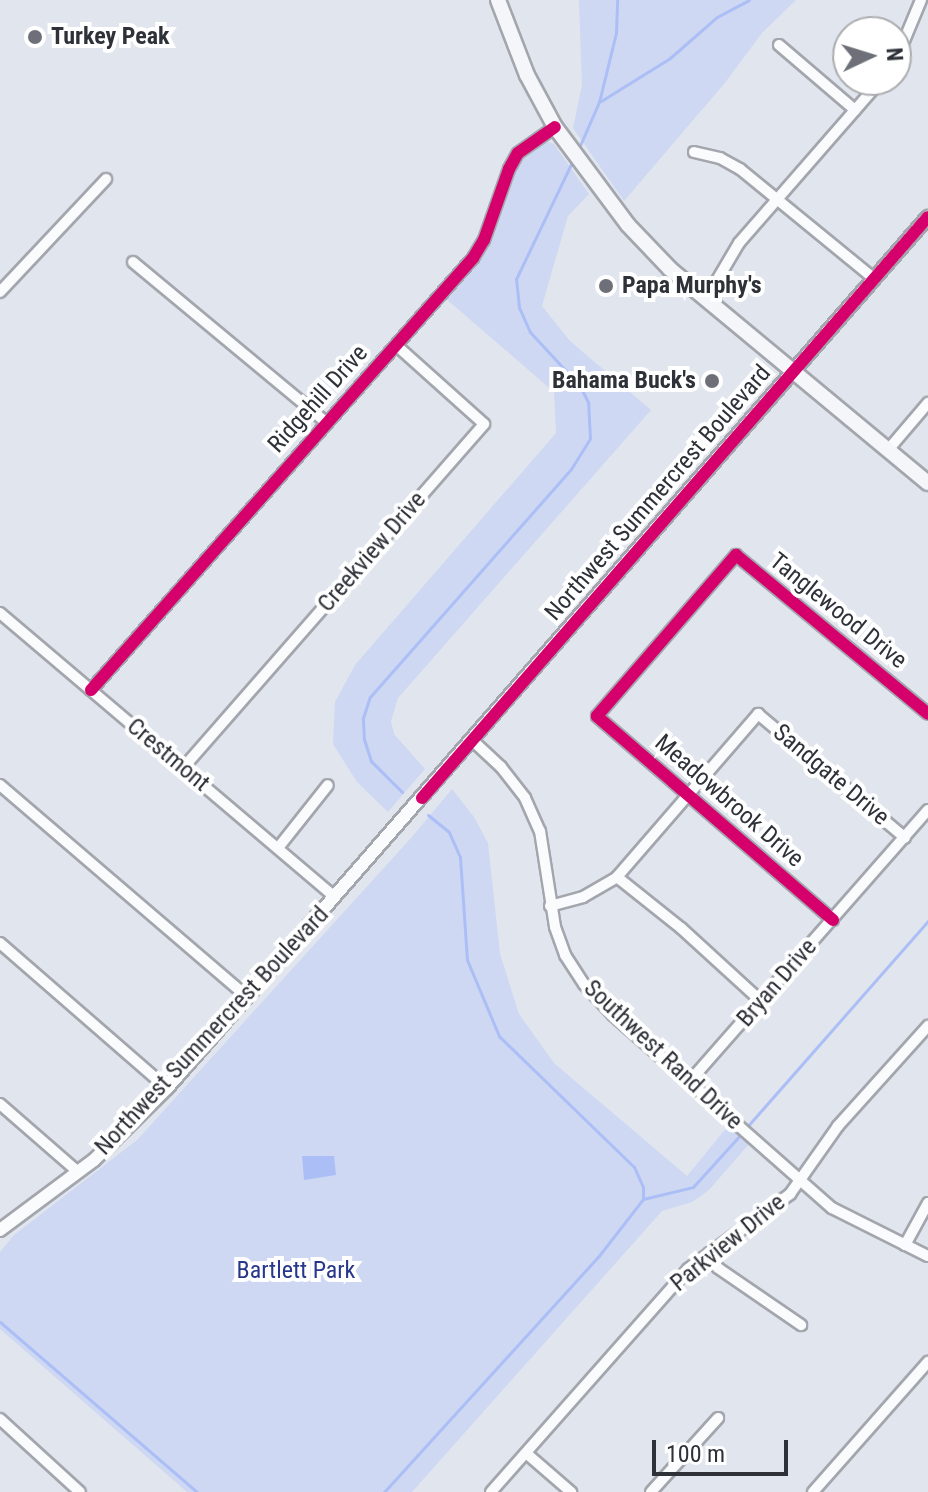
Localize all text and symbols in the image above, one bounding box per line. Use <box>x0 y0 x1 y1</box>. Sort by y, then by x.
north arrow <box>832 16 912 96</box>
place label: Turkey Peak <box>51 23 170 51</box>
marker: Turkey Peak <box>26 28 44 46</box>
text: N <box>882 47 907 62</box>
place label: Papa Murphy's <box>622 272 762 300</box>
marker: Papa Murphy's <box>597 277 615 295</box>
street label: Ridgehill Drive <box>262 339 374 459</box>
street label: Northwest Summercrest Boulevard <box>539 359 777 627</box>
place label: Bahama Buck's <box>552 367 696 395</box>
marker: Bahama Buck's <box>703 372 721 390</box>
street label: Creekview Drive <box>312 486 432 618</box>
street label: Tanglewood Drive <box>764 547 912 675</box>
street label: Crestmont <box>121 712 215 798</box>
street label: Sandgate Drive <box>767 718 895 832</box>
street label: Meadowbrook Drive <box>649 729 809 873</box>
street label: Northwest Summercrest Boulevard <box>89 901 335 1161</box>
street label: Bryan Drive <box>731 933 823 1033</box>
street label: Southwest Rand Drive <box>578 974 748 1136</box>
street label: Parkview Drive <box>665 1188 791 1298</box>
park label: Bartlett Park <box>237 1257 355 1285</box>
scale bar <box>656 1424 792 1474</box>
text: 100 m <box>666 1440 725 1468</box>

